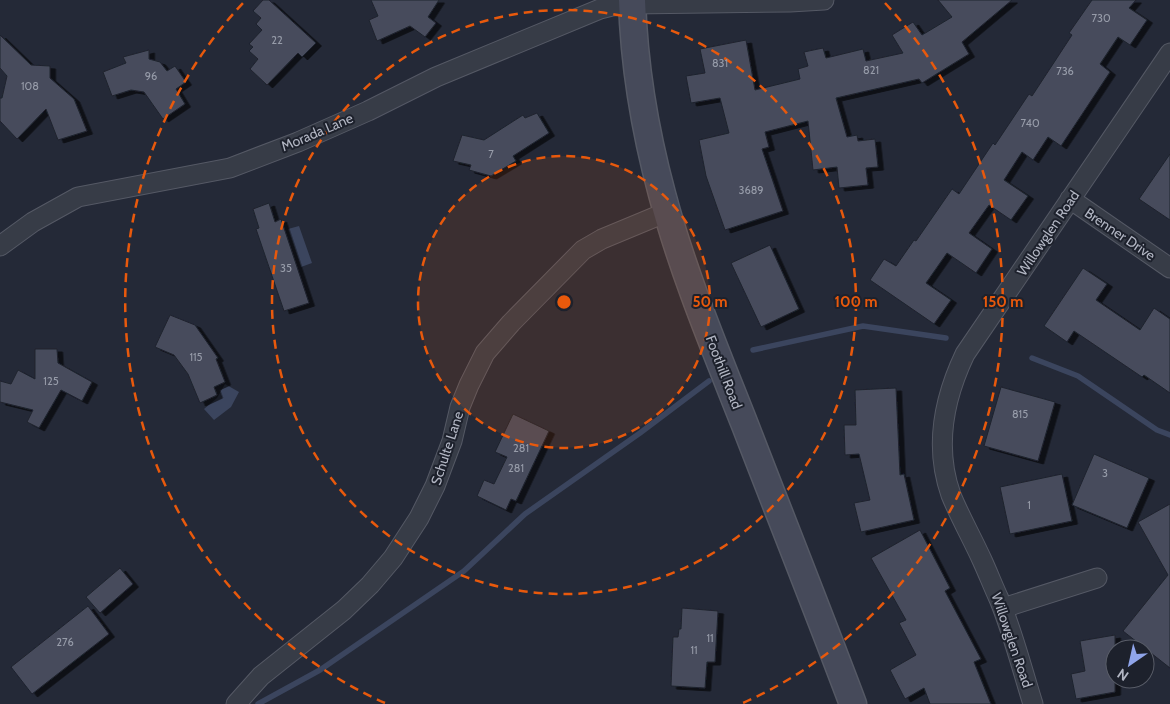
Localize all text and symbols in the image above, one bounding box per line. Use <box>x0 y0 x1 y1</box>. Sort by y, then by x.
house number: 730 <box>1091 11 1111 25</box>
house number: 22 <box>271 33 283 47</box>
house number: 831 <box>712 56 728 70</box>
house number: 821 <box>863 63 879 77</box>
house number: 736 <box>1056 64 1074 78</box>
house number: 96 <box>145 69 157 83</box>
house number: 108 <box>21 79 39 93</box>
street label: Morada Lane <box>278 109 356 155</box>
house number: 740 <box>1020 116 1040 130</box>
house number: 7 <box>488 147 494 161</box>
house number: 3689 <box>738 183 764 197</box>
street label: Willowglen Road <box>1013 187 1083 279</box>
street label: Brenner Drive <box>1081 204 1159 264</box>
house number: 35 <box>280 261 292 275</box>
centre of rings <box>555 293 573 311</box>
text: 50 m <box>692 293 728 311</box>
text: 100 m <box>834 293 878 311</box>
text: 150 m <box>983 293 1023 311</box>
street label: Foothill Road <box>702 333 746 411</box>
house number: 115 <box>189 350 203 364</box>
house number: 125 <box>43 374 59 388</box>
house number: 815 <box>1012 407 1028 421</box>
street label: Schulte Lane <box>427 409 467 487</box>
house number: 281 <box>513 441 529 455</box>
house number: 281 <box>508 461 524 475</box>
house number: 3 <box>1102 466 1108 480</box>
house number: 1 <box>1027 498 1031 512</box>
street label: Willowglen Road <box>987 590 1037 690</box>
house number: 11 <box>706 631 714 645</box>
house number: 276 <box>56 635 74 649</box>
north arrow <box>1105 639 1155 689</box>
house number: 11 <box>690 643 698 657</box>
text: N <box>1114 665 1132 685</box>

